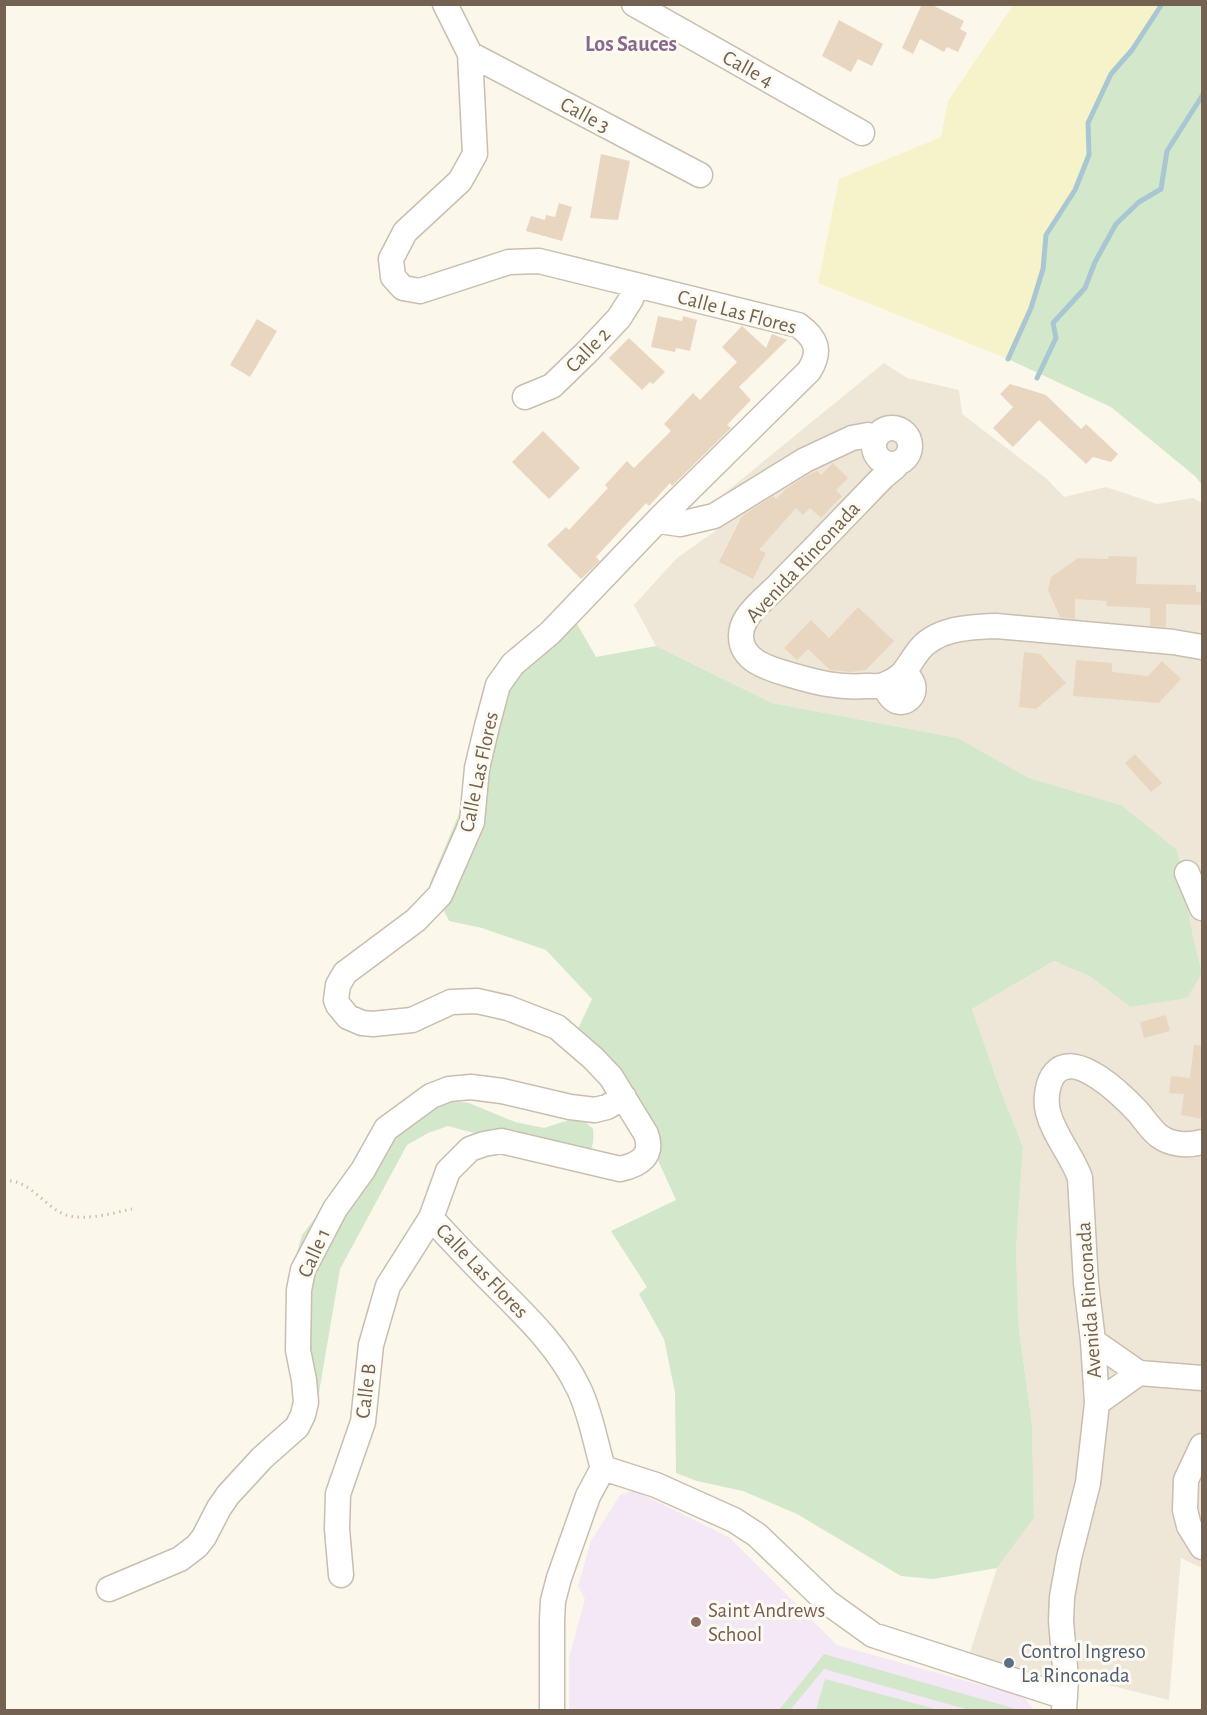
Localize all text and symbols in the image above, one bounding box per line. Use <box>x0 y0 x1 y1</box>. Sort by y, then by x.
district label: Los Sauces <box>585 33 677 55</box>
street label: Calle 4 <box>719 47 777 91</box>
street label: Calle 3 <box>557 93 613 137</box>
street label: Calle Las Flores <box>675 286 799 338</box>
street label: Calle 2 <box>562 323 614 377</box>
street label: Avenida Rinconada <box>742 497 864 627</box>
street label: Calle Las Flores <box>456 710 502 834</box>
street label: Calle Las Flores <box>432 1220 532 1322</box>
street label: Avenida Rinconada <box>1073 1221 1105 1379</box>
street label: Calle 1 <box>294 1225 334 1281</box>
street label: Calle B <box>352 1362 380 1420</box>
place label: Saint Andrews School <box>708 1600 825 1645</box>
marker: Saint Andrews School <box>689 1615 703 1629</box>
place label: Control Ingreso La Rinconada <box>1021 1641 1146 1686</box>
marker: Control Ingreso La Rinconada <box>1002 1656 1016 1670</box>

